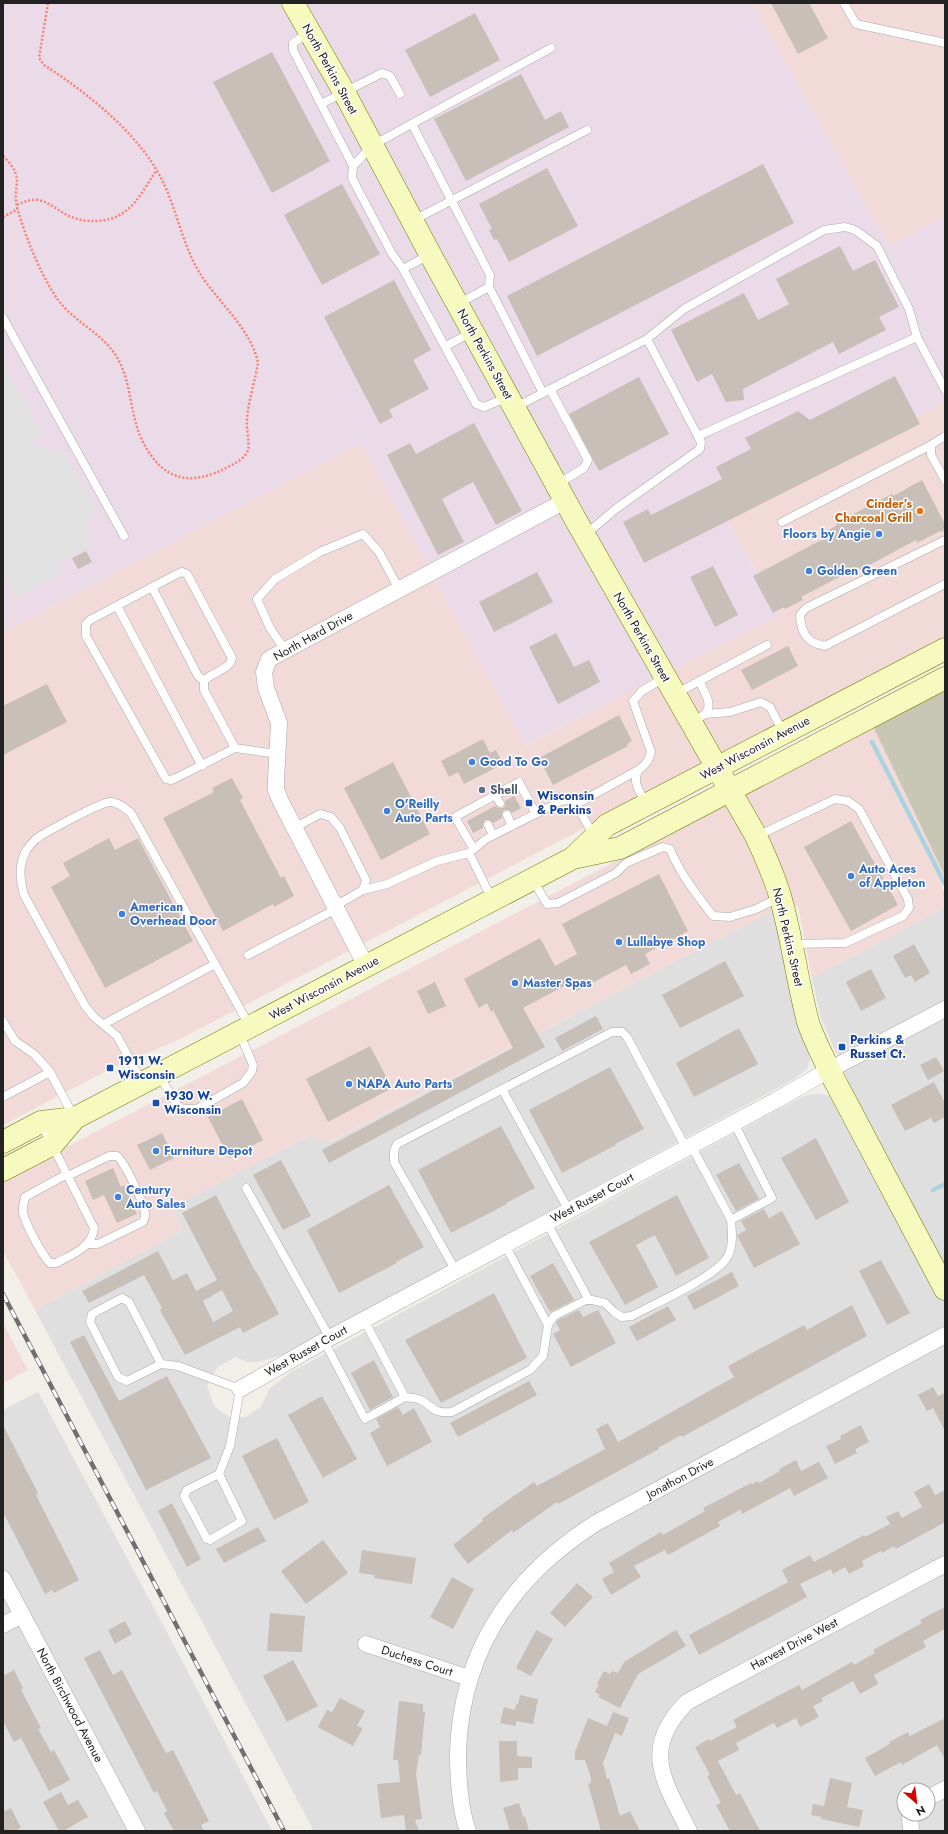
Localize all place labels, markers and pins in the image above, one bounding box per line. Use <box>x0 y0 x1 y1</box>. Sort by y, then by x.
place label: Cinder’s Charcoal Grill <box>835 495 913 527</box>
marker: Cinder’s Charcoal Grill <box>915 506 925 516</box>
place label: Floors by Angie <box>783 525 871 543</box>
marker: Floors by Angie <box>874 529 884 539</box>
place label: Golden Green <box>817 562 897 580</box>
marker: Golden Green <box>804 566 814 576</box>
place label: Good To Go <box>480 753 548 771</box>
marker: Good To Go <box>467 757 477 767</box>
place label: Shell <box>490 781 518 799</box>
marker: Shell <box>477 785 487 795</box>
place label: Wisconsin & Perkins <box>537 787 594 819</box>
place label: O'Reilly Auto Parts <box>394 795 453 827</box>
marker: Wisconsin & Perkins <box>524 798 534 808</box>
marker: O'Reilly Auto Parts <box>382 806 392 816</box>
place label: Auto Aces of Appleton <box>858 860 925 892</box>
marker: Auto Aces of Appleton <box>846 871 856 881</box>
place label: American Overhead Door <box>129 898 217 930</box>
marker: American Overhead Door <box>117 909 127 919</box>
place label: Lullabye Shop <box>627 933 706 951</box>
marker: Lullabye Shop <box>614 937 624 947</box>
place label: Master Spas <box>523 974 592 992</box>
marker: Master Spas <box>510 978 520 988</box>
place label: Perkins & Russet Ct. <box>850 1031 906 1063</box>
marker: Perkins & Russet Ct. <box>837 1042 847 1052</box>
place label: 1911 W. Wisconsin <box>118 1052 175 1084</box>
marker: 1911 W. Wisconsin <box>105 1063 115 1073</box>
place label: NAPA Auto Parts <box>357 1075 453 1093</box>
marker: NAPA Auto Parts <box>344 1079 354 1089</box>
place label: 1930 W. Wisconsin <box>164 1087 221 1119</box>
marker: 1930 W. Wisconsin <box>151 1098 161 1108</box>
place label: Furniture Depot <box>164 1142 253 1160</box>
marker: Furniture Depot <box>151 1146 161 1156</box>
place label: Century Auto Sales <box>125 1181 186 1213</box>
marker: Century Auto Sales <box>113 1192 123 1202</box>

